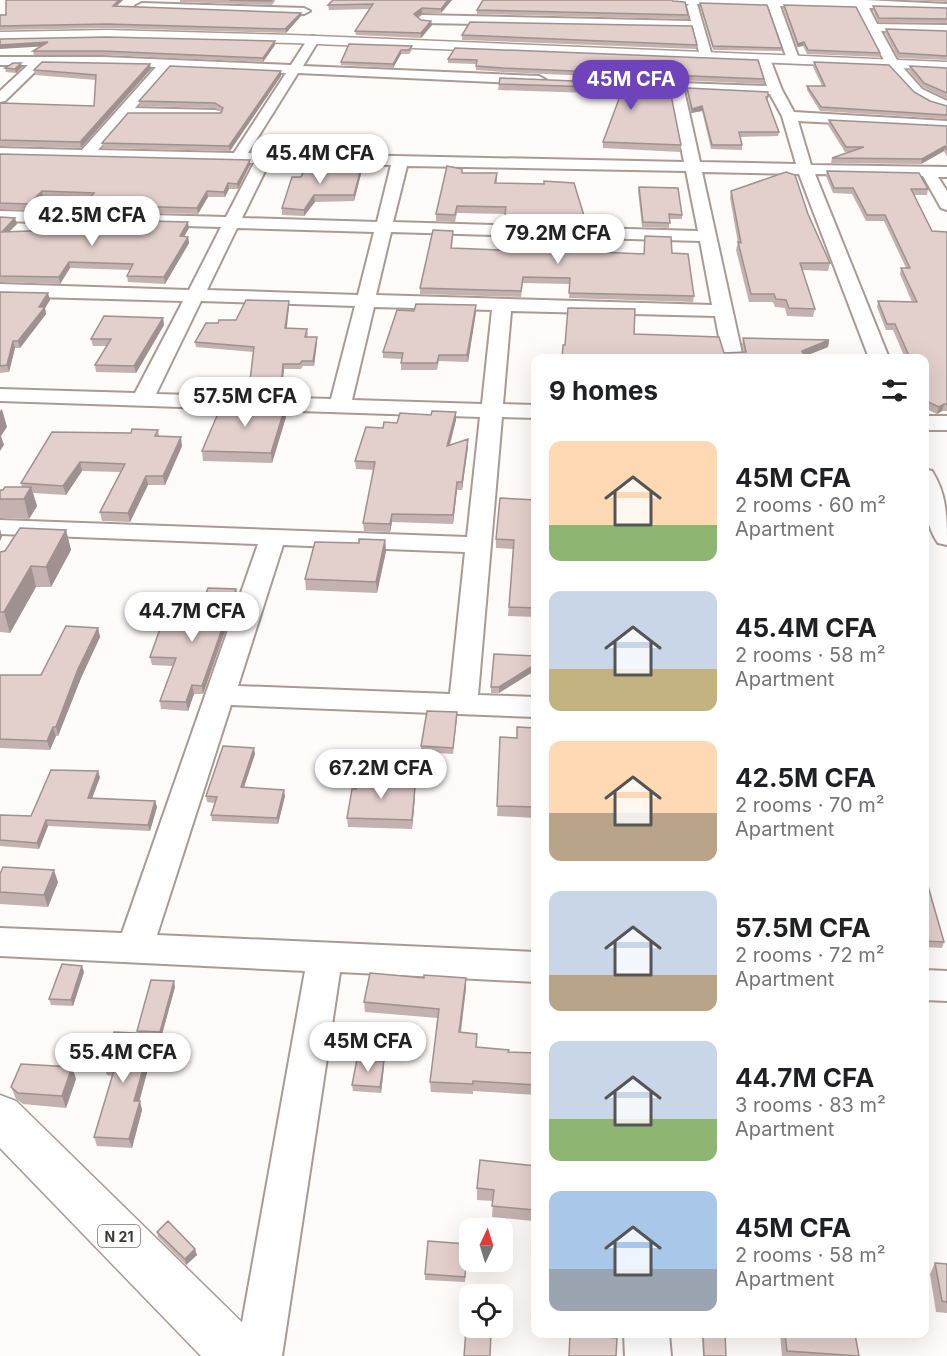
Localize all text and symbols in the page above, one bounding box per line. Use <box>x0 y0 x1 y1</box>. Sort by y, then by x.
pin: 45M CFA <box>576 60 686 111</box>
text: 45M CFA <box>586 67 676 91</box>
pin: 45.4M CFA <box>251 134 389 185</box>
text: 45.4M CFA <box>265 141 375 165</box>
pin: 42.5M CFA <box>23 196 161 247</box>
text: 42.5M CFA <box>38 203 146 227</box>
pin: 79.2M CFA <box>489 214 627 265</box>
text: 79.2M CFA <box>505 221 611 245</box>
icon: filters <box>878 374 911 407</box>
text: 9 homes <box>549 375 658 406</box>
pin: 57.5M CFA <box>176 377 314 428</box>
text: 57.5M CFA <box>193 384 297 408</box>
text: 45M CFA <box>735 462 851 493</box>
icon: home <box>597 465 669 537</box>
text: 2 rooms · 60 m² <box>735 493 886 517</box>
text: Apartment <box>735 517 834 541</box>
pin: 44.7M CFA <box>123 592 261 643</box>
text: 44.7M CFA <box>138 599 246 623</box>
text: 45.4M CFA <box>735 612 877 643</box>
icon: home <box>597 615 669 687</box>
text: 2 rooms · 58 m² <box>735 643 886 667</box>
text: Apartment <box>735 667 834 691</box>
pin: 67.2M CFA <box>312 749 450 800</box>
text: 67.2M CFA <box>329 756 433 780</box>
text: 42.5M CFA <box>735 762 876 793</box>
icon: home <box>597 765 669 837</box>
text: 2 rooms · 70 m² <box>735 793 885 817</box>
text: Apartment <box>735 817 834 841</box>
text: 57.5M CFA <box>735 912 871 943</box>
icon: home <box>597 915 669 987</box>
text: 2 rooms · 72 m² <box>735 943 885 967</box>
text: Apartment <box>735 967 834 991</box>
pin: 45M CFA <box>313 1022 423 1073</box>
text: 45M CFA <box>323 1029 413 1053</box>
pin: 55.4M CFA <box>54 1033 192 1084</box>
text: 55.4M CFA <box>69 1040 177 1064</box>
text: 44.7M CFA <box>735 1062 874 1093</box>
icon: home <box>597 1065 669 1137</box>
text: 3 rooms · 83 m² <box>735 1093 886 1117</box>
text: Apartment <box>735 1117 834 1141</box>
text: 45M CFA <box>735 1212 851 1243</box>
icon: home <box>597 1215 669 1287</box>
north arrow <box>459 1218 513 1272</box>
map controls <box>459 1218 513 1338</box>
road number: N 21 <box>98 1225 140 1247</box>
text: 2 rooms · 58 m² <box>735 1243 886 1267</box>
text: Apartment <box>735 1267 834 1291</box>
button: locate <box>459 1284 513 1338</box>

